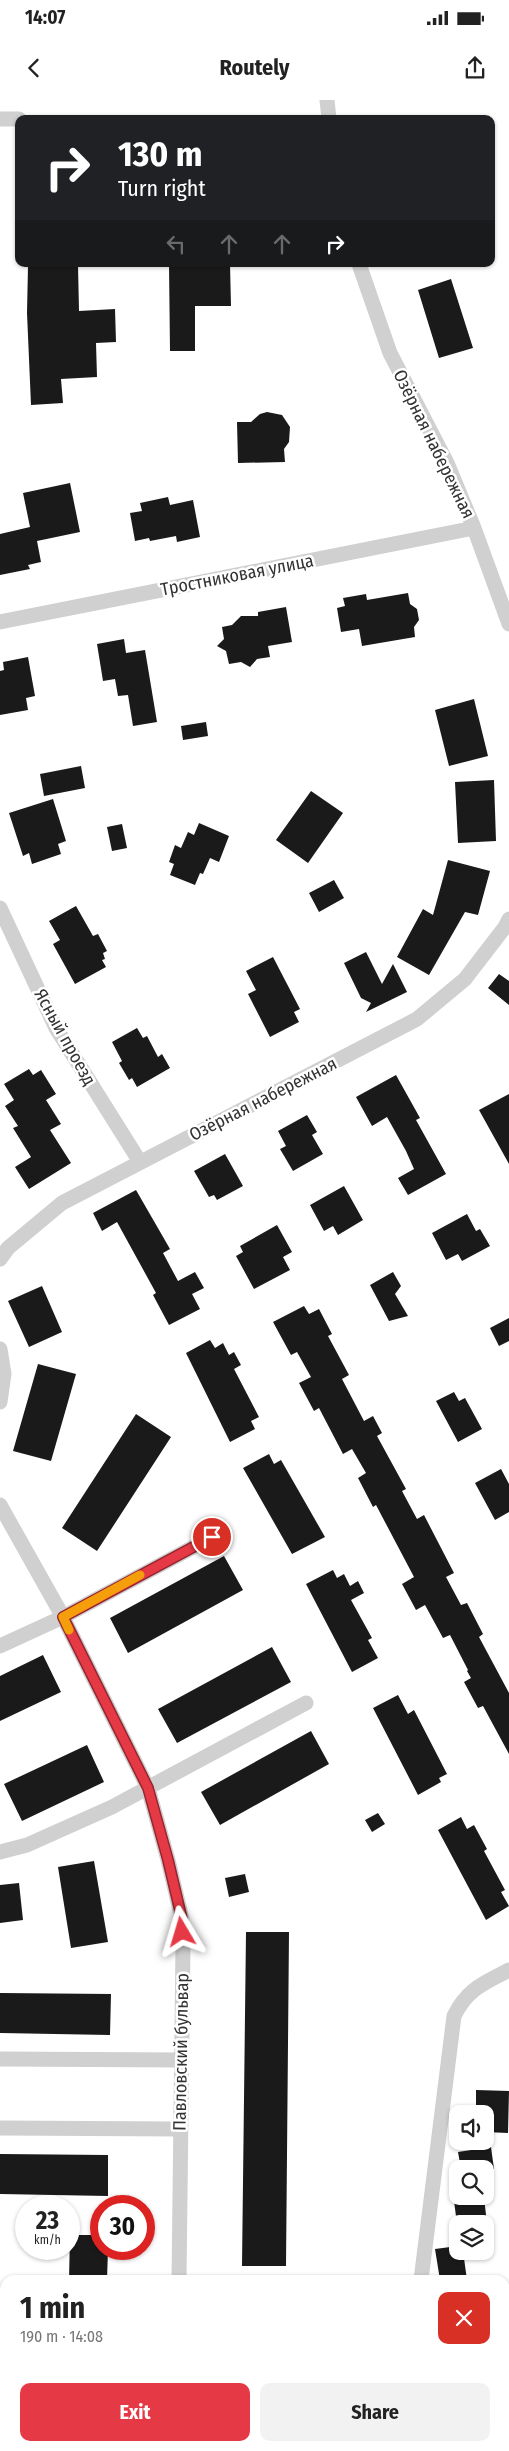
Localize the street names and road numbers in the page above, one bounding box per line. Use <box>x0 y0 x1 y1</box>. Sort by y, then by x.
street label: Озёрная набережная <box>388 366 480 522</box>
street label: Тростниковая улица <box>159 549 316 601</box>
street label: Ясный проезд <box>29 985 101 1089</box>
street label: Озёрная набережная <box>185 1052 341 1146</box>
street label: Павловский бульвар <box>169 1973 193 2131</box>

